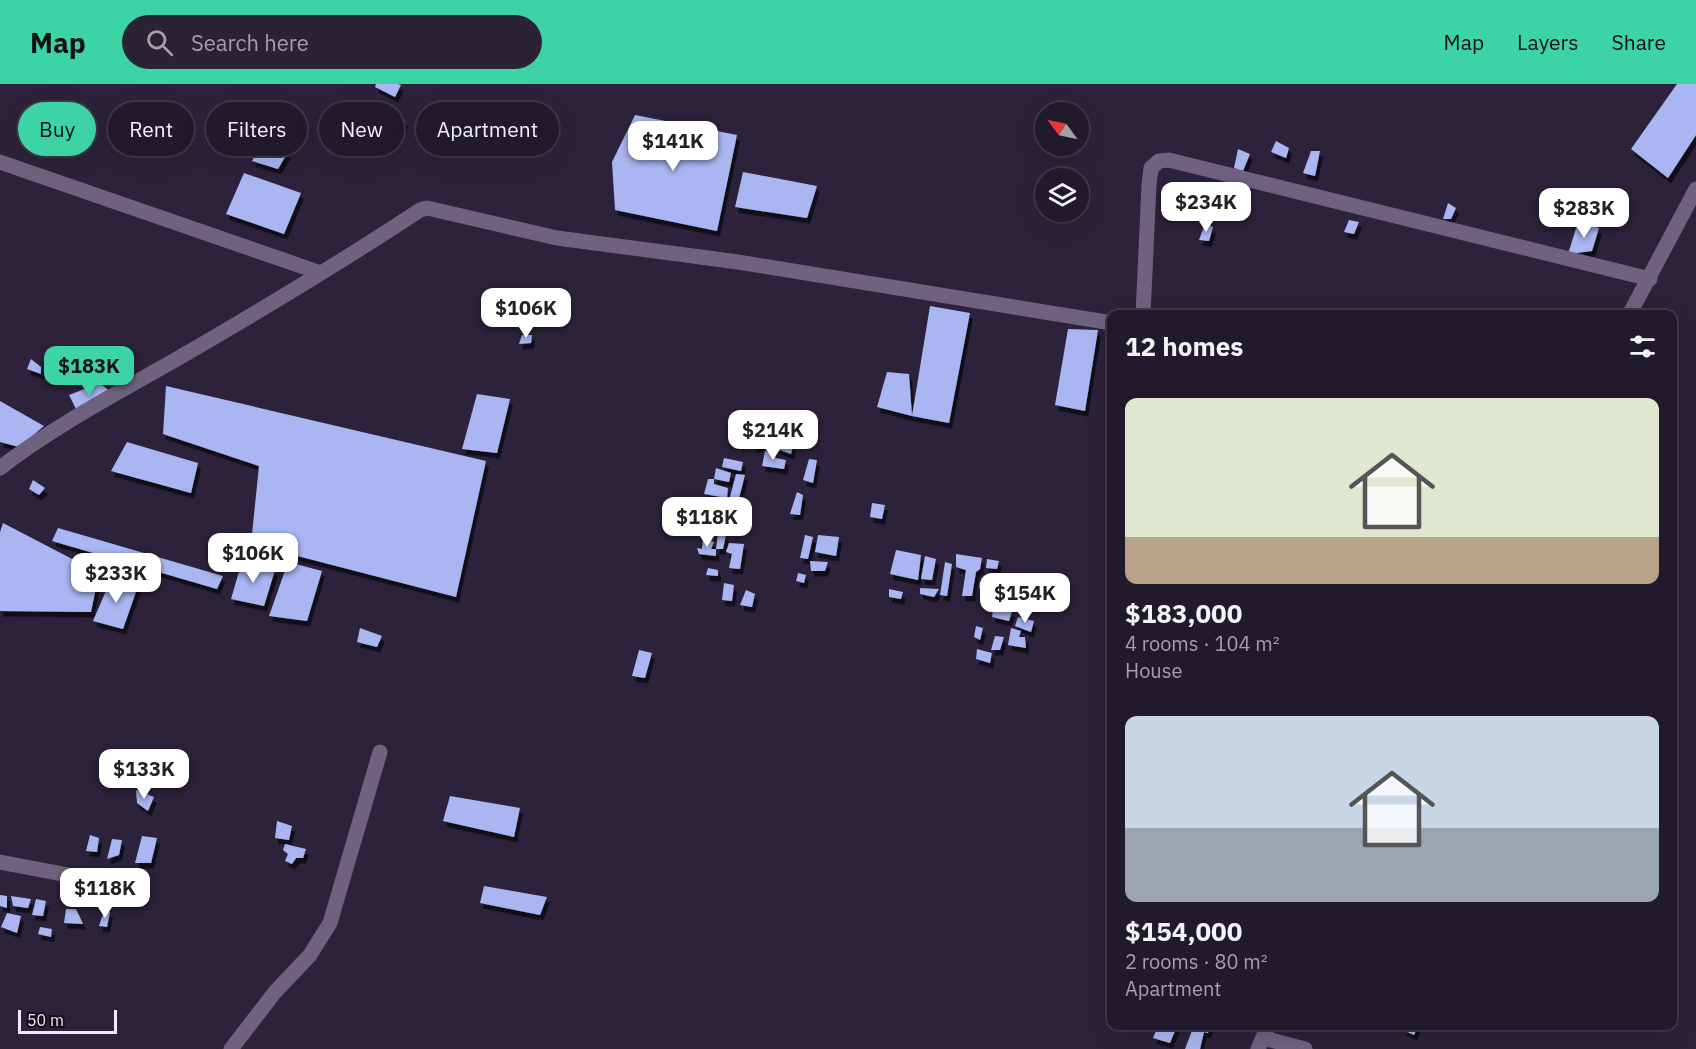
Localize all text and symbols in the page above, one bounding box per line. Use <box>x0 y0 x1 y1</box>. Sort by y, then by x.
search box <box>122 15 542 69</box>
text: Map <box>30 24 86 61</box>
icon: search <box>143 26 176 59</box>
text: Search here <box>191 28 309 57</box>
text: Map <box>1444 28 1484 56</box>
text: Layers <box>1517 28 1579 56</box>
text: Share <box>1612 28 1666 56</box>
chip: Buy <box>18 102 96 156</box>
chip: Rent <box>108 102 194 156</box>
chip: Filters <box>206 102 307 156</box>
chip: New <box>319 102 404 156</box>
chip: Apartment <box>416 102 559 156</box>
north arrow <box>1035 102 1089 156</box>
map controls <box>1035 102 1089 222</box>
pin: $141K <box>631 121 715 172</box>
text: $141K <box>642 127 704 154</box>
button: layers <box>1035 168 1089 222</box>
pin: $234K <box>1164 182 1248 233</box>
text: $234K <box>1175 188 1237 215</box>
pin: $283K <box>1542 188 1626 239</box>
text: $283K <box>1553 194 1615 221</box>
pin: $106K <box>484 288 568 339</box>
text: $106K <box>495 294 557 321</box>
text: 12 homes <box>1125 329 1243 363</box>
icon: filters <box>1626 330 1659 363</box>
pin: $183K <box>47 346 131 397</box>
text: $183K <box>58 352 120 379</box>
pin: $214K <box>731 410 815 461</box>
text: $214K <box>742 416 804 443</box>
icon: home <box>1338 437 1446 545</box>
pin: $118K <box>665 497 749 548</box>
text: $118K <box>676 503 738 530</box>
pin: $106K <box>211 533 295 584</box>
text: $106K <box>222 539 284 566</box>
pin: $233K <box>74 553 158 604</box>
text: $233K <box>85 559 147 586</box>
pin: $154K <box>983 573 1067 624</box>
text: $154K <box>994 579 1056 606</box>
text: $183,000 <box>1125 596 1242 630</box>
text: 4 rooms · 104 m² <box>1125 630 1280 657</box>
text: House <box>1125 657 1182 684</box>
pin: $133K <box>102 749 186 800</box>
text: $133K <box>113 755 175 782</box>
icon: home <box>1338 755 1446 863</box>
pin: $118K <box>63 868 147 919</box>
text: $118K <box>74 874 136 901</box>
text: $154,000 <box>1125 914 1242 948</box>
text: 2 rooms · 80 m² <box>1125 948 1268 975</box>
text: Apartment <box>1125 975 1221 1002</box>
scale bar <box>18 1007 117 1034</box>
text: 50 m <box>27 1010 64 1030</box>

